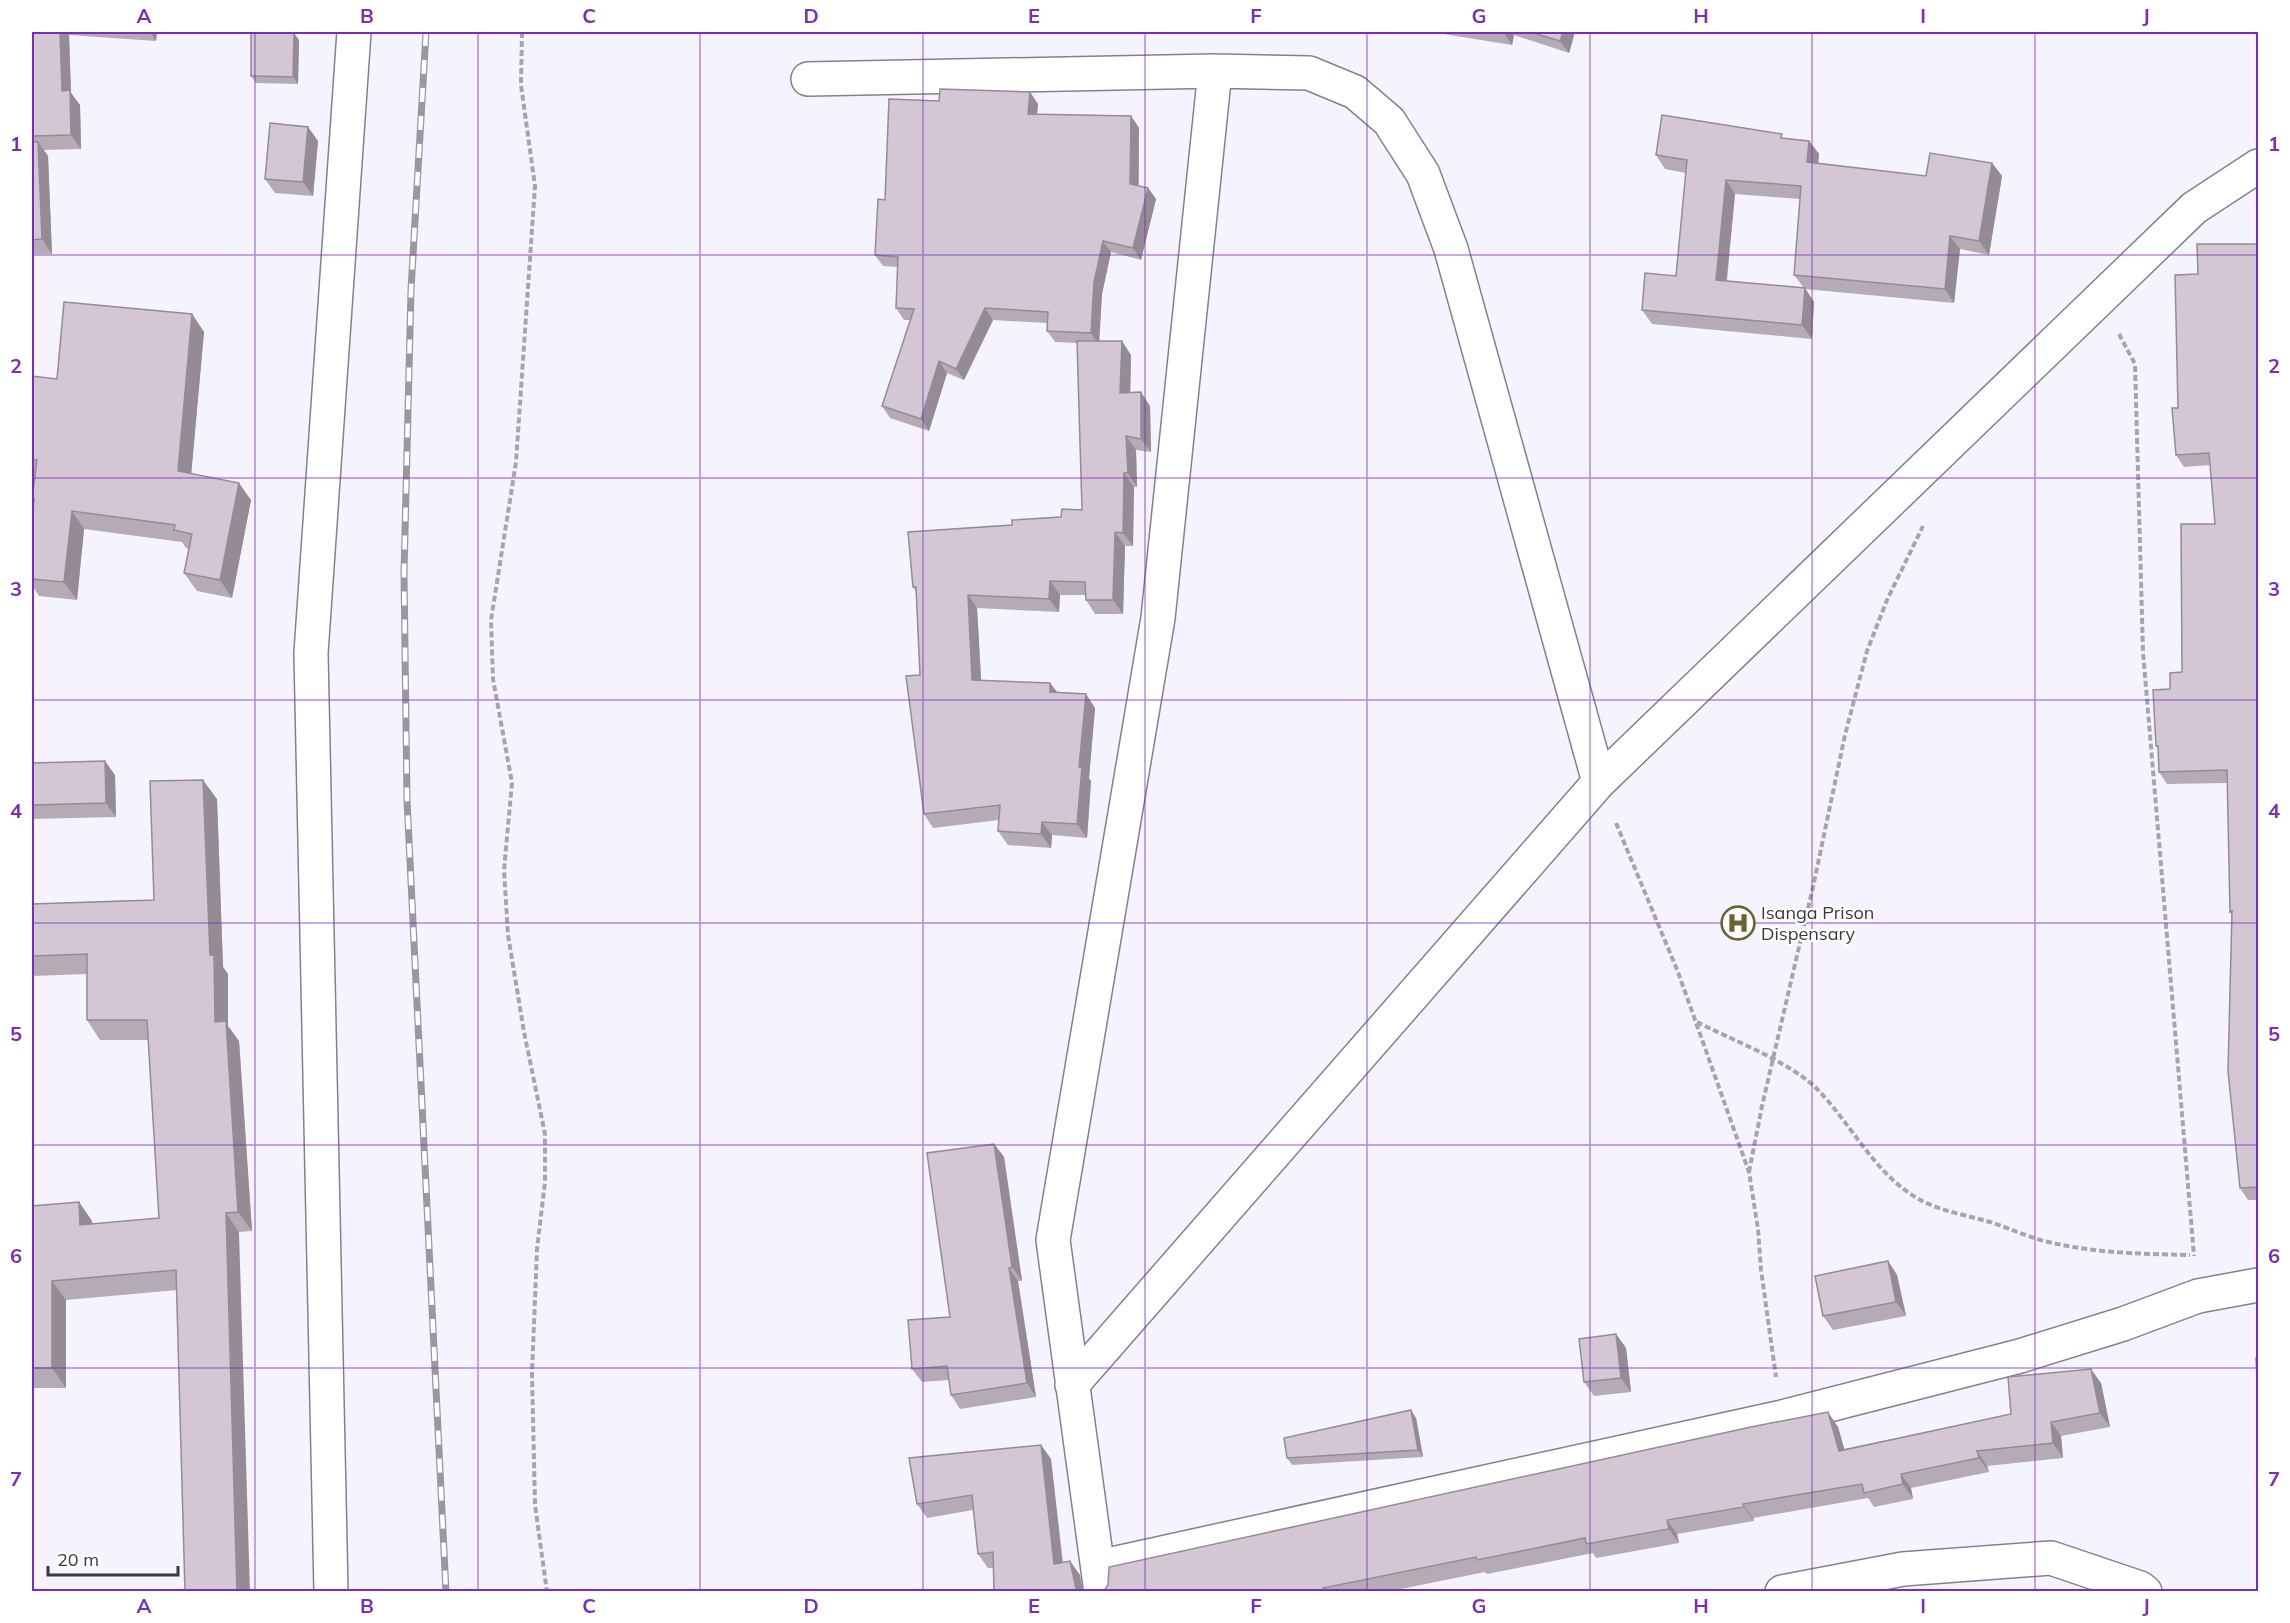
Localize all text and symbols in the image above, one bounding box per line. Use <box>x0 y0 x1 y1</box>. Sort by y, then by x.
text: A <box>137 3 152 28</box>
text: B <box>360 3 374 28</box>
text: C <box>582 3 596 28</box>
text: D <box>803 3 819 28</box>
text: E <box>1028 3 1040 28</box>
text: F <box>1250 3 1262 28</box>
text: G <box>1472 3 1486 28</box>
text: H <box>1693 3 1709 28</box>
text: I <box>1920 3 1926 28</box>
text: J <box>2142 3 2150 28</box>
text: 1 <box>10 131 22 156</box>
text: 1 <box>2268 131 2280 156</box>
text: 2 <box>10 353 22 378</box>
text: 2 <box>2268 353 2280 378</box>
text: 3 <box>10 576 22 601</box>
text: 3 <box>2268 576 2280 601</box>
text: 4 <box>10 798 22 823</box>
text: 4 <box>2268 798 2280 823</box>
place label: Isanga Prison Dispensary <box>1761 901 1874 945</box>
hospital icon: Isanga Prison Dispensary <box>1720 905 1756 941</box>
text: 5 <box>10 1021 22 1046</box>
text: 5 <box>2268 1021 2280 1046</box>
text: 6 <box>10 1243 22 1268</box>
text: 6 <box>2268 1243 2280 1268</box>
text: 7 <box>10 1466 22 1491</box>
text: 7 <box>2268 1466 2280 1491</box>
scale bar <box>48 1539 178 1577</box>
text: 20 m <box>57 1548 99 1571</box>
text: A <box>137 1593 152 1618</box>
text: B <box>360 1593 374 1618</box>
text: C <box>582 1593 596 1618</box>
text: D <box>803 1593 819 1618</box>
text: E <box>1028 1593 1040 1618</box>
text: F <box>1250 1593 1262 1618</box>
text: G <box>1472 1593 1486 1618</box>
text: H <box>1693 1593 1709 1618</box>
text: I <box>1920 1593 1926 1618</box>
text: J <box>2142 1593 2150 1618</box>

